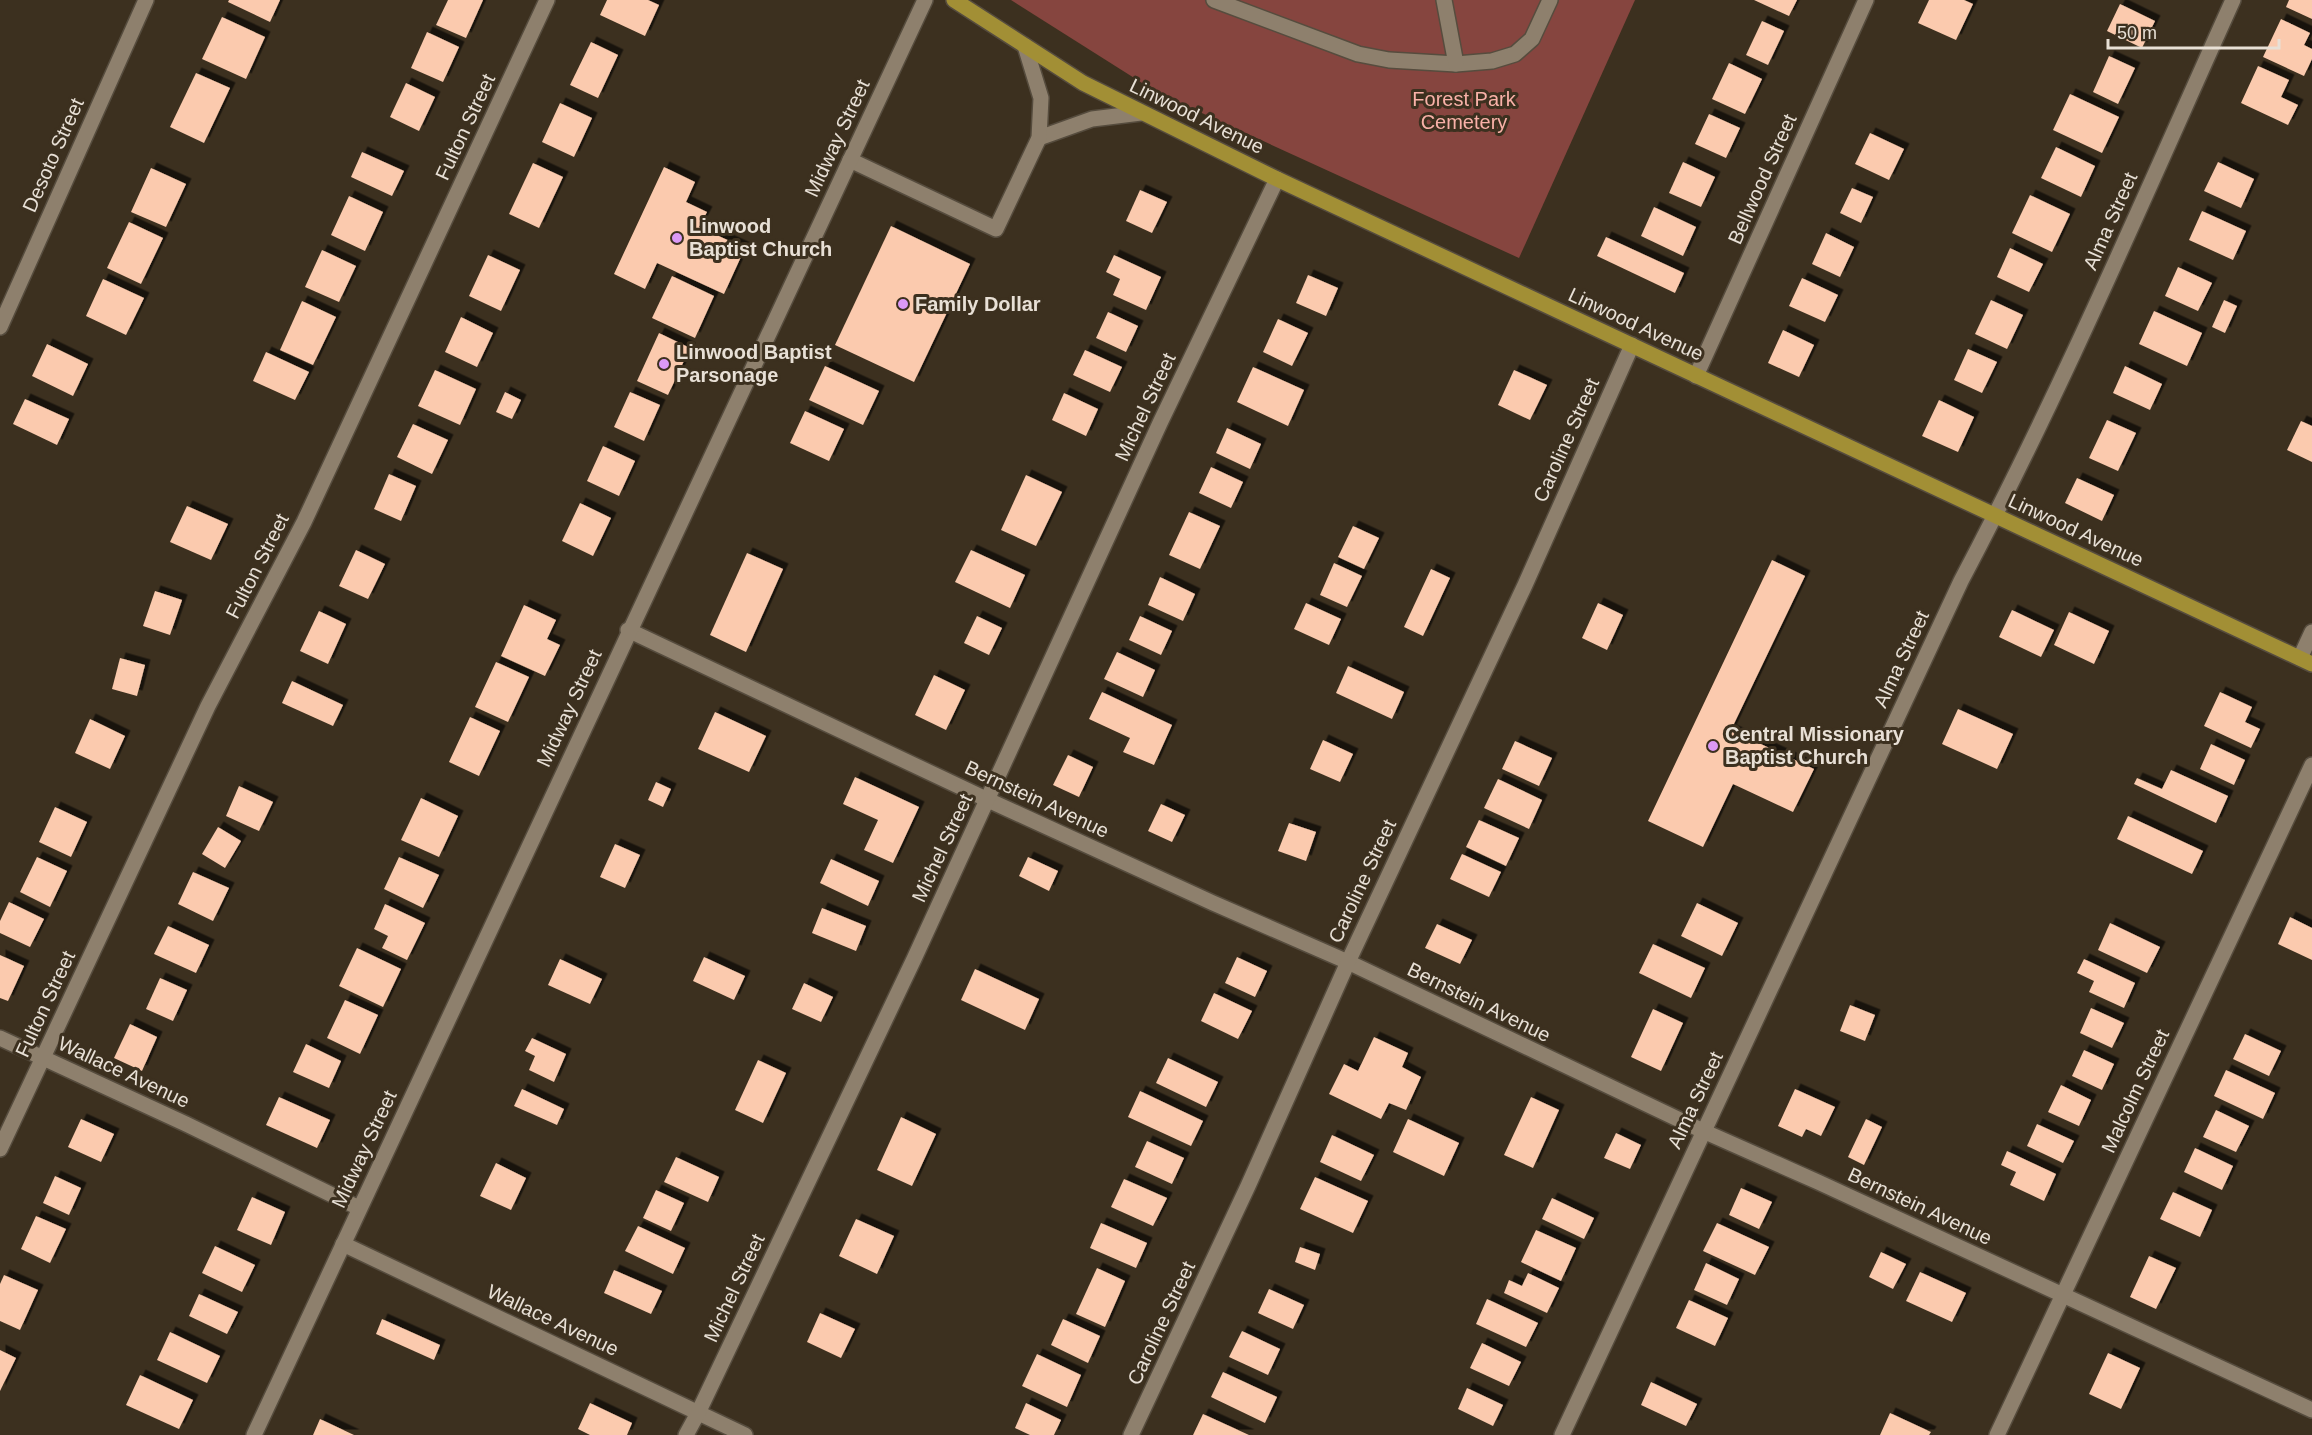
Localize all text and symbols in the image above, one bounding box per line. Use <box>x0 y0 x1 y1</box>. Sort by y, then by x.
scale bar <box>2108 12 2279 50</box>
text: 50 m <box>2117 23 2157 43</box>
street label: Fulton Street <box>431 70 499 184</box>
street label: Linwood Avenue <box>1126 74 1268 158</box>
street label: Midway Street <box>800 76 874 200</box>
park label: Forest Park Cemetery <box>1412 88 1517 133</box>
street label: Desoto Street <box>18 94 88 215</box>
street label: Bellwood Street <box>1723 110 1801 247</box>
street label: Alma Street <box>2079 168 2141 273</box>
place label: Linwood Baptist Church <box>689 215 832 260</box>
marker: Linwood Baptist Church <box>670 231 684 245</box>
street label: Linwood Avenue <box>1565 283 1707 365</box>
place label: Family Dollar <box>915 293 1041 315</box>
marker: Family Dollar <box>896 297 910 311</box>
place label: Linwood Baptist Parsonage <box>676 341 832 386</box>
street label: Michel Street <box>1110 349 1180 465</box>
marker: Linwood Baptist Parsonage <box>657 357 671 371</box>
street label: Caroline Street <box>1529 374 1603 505</box>
street label: Linwood Avenue <box>2005 489 2147 571</box>
street label: Fulton Street <box>221 510 293 622</box>
street label: Alma Street <box>1869 607 1933 711</box>
street label: Midway Street <box>532 646 606 770</box>
place label: Central Missionary Baptist Church <box>1725 723 1905 768</box>
marker: Central Missionary Baptist Church <box>1706 739 1720 753</box>
street label: Bernstein Avenue <box>961 756 1113 842</box>
street label: Michel Street <box>907 790 977 906</box>
street label: Caroline Street <box>1324 816 1400 946</box>
street label: Fulton Street <box>11 947 79 1061</box>
street label: Bernstein Avenue <box>1404 958 1554 1046</box>
street label: Malcolm Street <box>2097 1026 2173 1156</box>
street label: Wallace Avenue <box>55 1032 193 1112</box>
street label: Alma Street <box>1663 1048 1727 1152</box>
street label: Midway Street <box>327 1087 401 1211</box>
street label: Bernstein Avenue <box>1844 1163 1996 1249</box>
street label: Michel Street <box>699 1230 769 1346</box>
street label: Caroline Street <box>1123 1258 1199 1388</box>
street label: Wallace Avenue <box>484 1280 622 1360</box>

